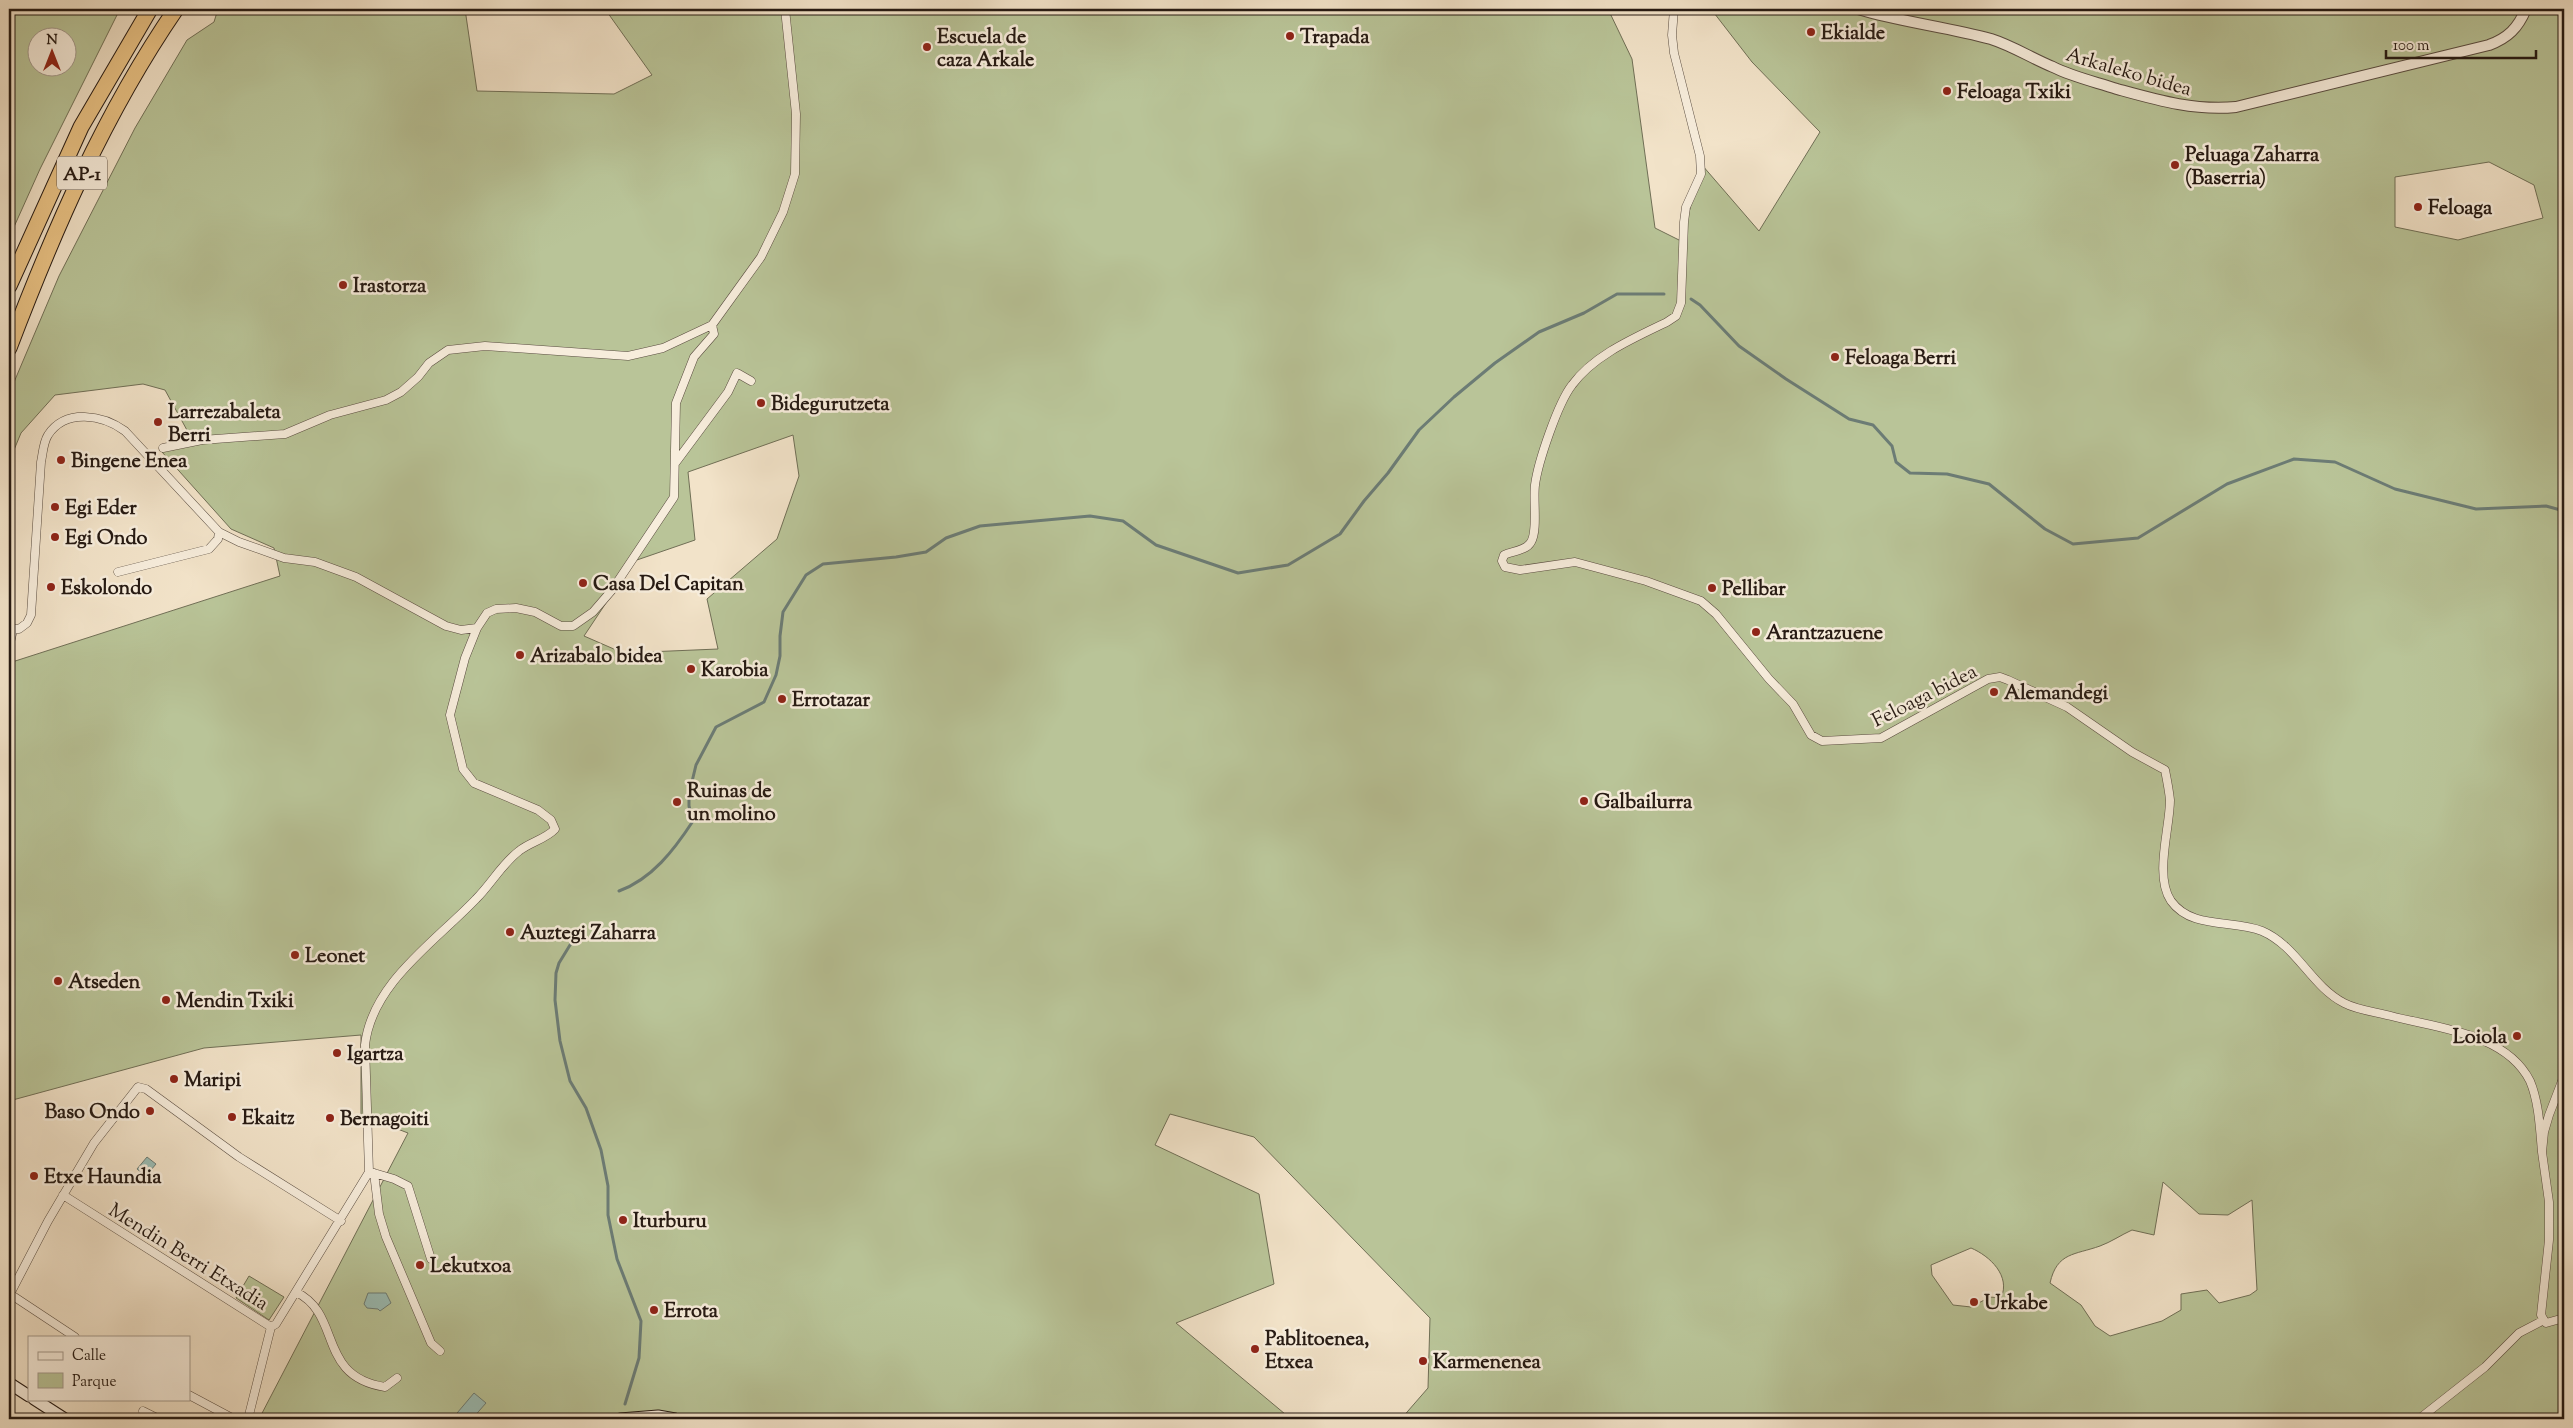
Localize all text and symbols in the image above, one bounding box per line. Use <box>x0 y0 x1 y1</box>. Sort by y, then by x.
place label: Ekialde <box>1821 20 1885 49</box>
place label: Escuela de caza Arkale <box>937 24 1034 76</box>
place label: Trapada <box>1300 24 1370 53</box>
marker: Ekialde <box>1805 26 1817 38</box>
north arrow <box>28 28 78 78</box>
scale bar <box>2386 28 2536 60</box>
marker: Trapada <box>1284 30 1296 42</box>
text: N <box>46 31 58 51</box>
text: 100 m <box>2393 36 2430 57</box>
marker: Escuela de caza Arkale <box>921 41 933 53</box>
street label: Arkaleko bidea <box>2062 42 2195 105</box>
place label: Feloaga Txiki <box>1957 79 2071 108</box>
marker: Feloaga Txiki <box>1941 85 1953 97</box>
place label: Peluaga Zaharra (Baserria) <box>2185 142 2320 194</box>
road number: AP-1 <box>57 156 107 190</box>
marker: Peluaga Zaharra (Baserria) <box>2169 159 2181 171</box>
place label: Feloaga <box>2428 195 2493 224</box>
marker: Feloaga <box>2412 201 2424 213</box>
place label: Irastorza <box>353 273 427 302</box>
marker: Irastorza <box>337 279 349 291</box>
place label: Feloaga Berri <box>1845 345 1956 374</box>
marker: Feloaga Berri <box>1829 351 1841 363</box>
place label: Bidegurutzeta <box>771 391 890 420</box>
marker: Bidegurutzeta <box>755 397 767 409</box>
place label: Larrezabaleta Berri <box>168 399 281 451</box>
marker: Larrezabaleta Berri <box>152 416 164 428</box>
place label: Bingene Enea <box>71 448 188 477</box>
marker: Bingene Enea <box>55 454 67 466</box>
place label: Egi Eder <box>65 495 137 524</box>
marker: Egi Eder <box>49 501 61 513</box>
place label: Egi Ondo <box>65 525 148 554</box>
marker: Egi Ondo <box>49 531 61 543</box>
place label: Casa Del Capitan <box>593 571 744 600</box>
place label: Eskolondo <box>61 575 152 604</box>
place label: Pellibar <box>1722 576 1786 605</box>
marker: Casa Del Capitan <box>577 577 589 589</box>
marker: Eskolondo <box>45 581 57 593</box>
marker: Pellibar <box>1706 582 1718 594</box>
place label: Arantzazuene <box>1766 620 1883 649</box>
marker: Arantzazuene <box>1750 626 1762 638</box>
place label: Arizabalo bidea <box>530 643 663 672</box>
marker: Arizabalo bidea <box>514 649 526 661</box>
place label: Karobia <box>701 657 769 686</box>
street label: Feloaga bidea <box>1867 658 1983 736</box>
marker: Karobia <box>685 663 697 675</box>
place label: Alemandegi <box>2004 680 2109 709</box>
marker: Alemandegi <box>1988 686 2000 698</box>
place label: Errotazar <box>792 687 870 716</box>
marker: Errotazar <box>776 693 788 705</box>
place label: Ruinas de un molino <box>687 778 776 830</box>
place label: Galbailurra <box>1594 789 1693 818</box>
marker: Galbailurra <box>1578 795 1590 807</box>
marker: Ruinas de un molino <box>671 796 683 808</box>
place label: Auztegi Zaharra <box>520 920 657 949</box>
marker: Auztegi Zaharra <box>504 926 516 938</box>
place label: Leonet <box>305 943 365 972</box>
marker: Leonet <box>289 949 301 961</box>
place label: Atseden <box>68 969 140 998</box>
marker: Atseden <box>52 975 64 987</box>
place label: Mendin Txiki <box>176 988 294 1017</box>
marker: Mendin Txiki <box>160 994 172 1006</box>
place label: Loiola <box>2453 1024 2508 1053</box>
marker: Loiola <box>2511 1030 2523 1042</box>
place label: Igartza <box>347 1041 404 1070</box>
marker: Igartza <box>331 1047 343 1059</box>
place label: Maripi <box>184 1067 241 1096</box>
marker: Maripi <box>168 1073 180 1085</box>
place label: Baso Ondo <box>44 1099 140 1128</box>
marker: Baso Ondo <box>144 1105 156 1117</box>
place label: Ekaitz <box>242 1105 295 1134</box>
place label: Bernagoiti <box>340 1106 429 1135</box>
marker: Ekaitz <box>226 1111 238 1123</box>
marker: Bernagoiti <box>324 1112 336 1124</box>
place label: Etxe Haundia <box>44 1164 162 1193</box>
marker: Etxe Haundia <box>28 1170 40 1182</box>
street label: Mendin Berri Etxadia <box>102 1197 273 1319</box>
place label: Iturburu <box>633 1208 707 1237</box>
marker: Iturburu <box>617 1214 629 1226</box>
place label: Lekutxoa <box>430 1253 512 1282</box>
marker: Lekutxoa <box>414 1259 426 1271</box>
place label: Urkabe <box>1984 1290 2048 1319</box>
marker: Urkabe <box>1968 1296 1980 1308</box>
place label: Errota <box>664 1298 719 1327</box>
marker: Errota <box>648 1304 660 1316</box>
place label: Pablitoenea, Etxea <box>1265 1326 1369 1378</box>
legend <box>28 1336 190 1400</box>
marker: Pablitoenea, Etxea <box>1249 1343 1261 1355</box>
text: Calle <box>72 1346 106 1367</box>
place label: Karmenenea <box>1433 1349 1541 1378</box>
marker: Karmenenea <box>1417 1355 1429 1367</box>
text: Parque <box>72 1372 116 1393</box>

